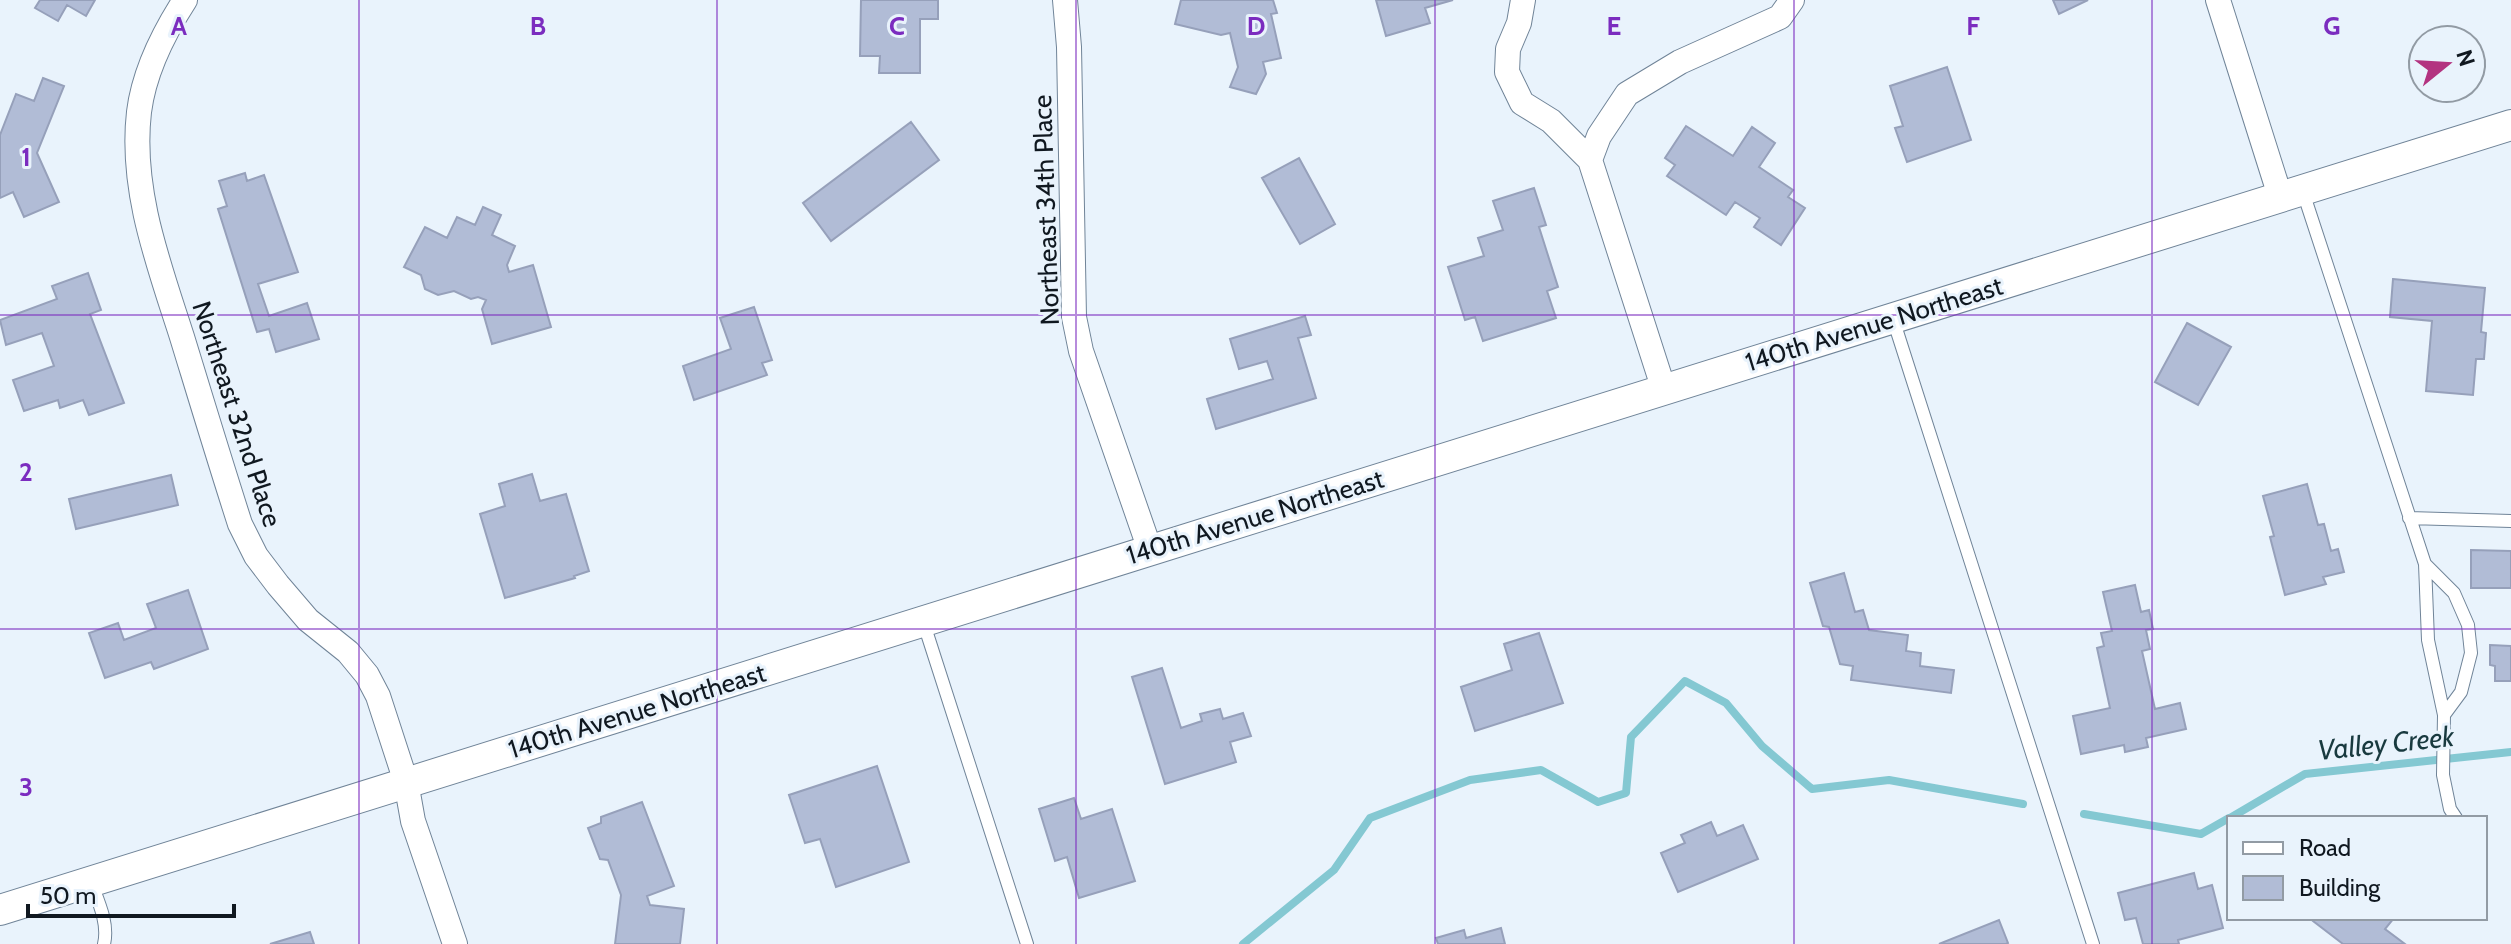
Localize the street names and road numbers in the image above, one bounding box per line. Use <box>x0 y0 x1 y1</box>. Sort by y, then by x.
street label: Northeast 34th Place <box>1026 94 1066 326</box>
street label: 140th Avenue Northeast <box>1742 270 2007 378</box>
street label: Northeast 32nd Place <box>185 297 289 531</box>
street label: 140th Avenue Northeast <box>1123 463 1388 571</box>
street label: 140th Avenue Northeast <box>505 657 770 765</box>

